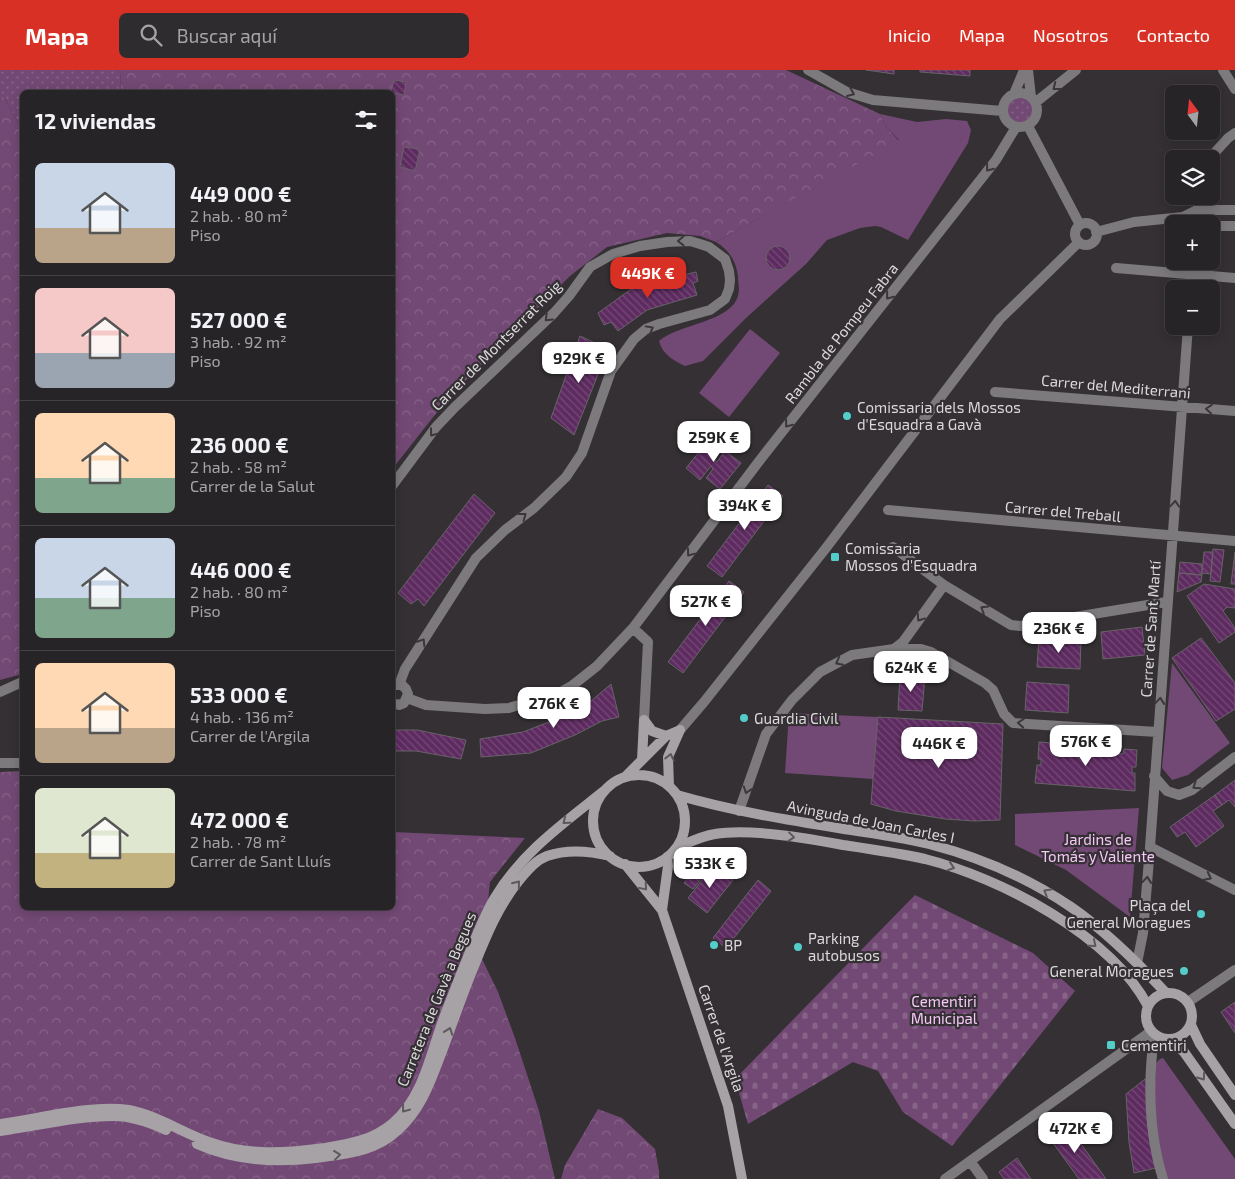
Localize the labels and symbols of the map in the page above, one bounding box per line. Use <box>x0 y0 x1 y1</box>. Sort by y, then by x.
one-way arrow <box>1053 81 1062 90</box>
north arrow <box>1165 85 1220 140</box>
one-way arrow <box>846 86 855 97</box>
one-way arrow <box>986 162 995 172</box>
one-way arrow <box>677 236 684 246</box>
pin: 449K € <box>607 256 689 299</box>
street label: Rambla de Pompeu Fabra <box>781 259 901 407</box>
street label: Carrer de Montserrat Roig <box>427 276 565 414</box>
one-way arrow <box>886 290 894 299</box>
one-way arrow <box>545 312 554 321</box>
one-way arrow <box>644 325 653 335</box>
pin: 929K € <box>538 342 620 384</box>
street label: Carrer del Mediterrani <box>1041 371 1191 401</box>
place label: Comissaria dels Mossos d'Esquadra a Gavà <box>857 398 1021 433</box>
one-way arrow <box>1204 403 1212 414</box>
marker: Comissaria dels Mossos d'Esquadra a Gavà <box>841 410 853 422</box>
one-way arrow <box>786 418 794 427</box>
pin: 259K € <box>673 420 755 463</box>
one-way arrow <box>429 427 438 436</box>
pin: 394K € <box>704 488 786 531</box>
street label: Carrer del Treball <box>1004 497 1122 525</box>
one-way arrow <box>1169 500 1180 508</box>
one-way arrow <box>517 514 526 522</box>
place label: Comissaria Mossos d'Esquadra <box>845 539 977 574</box>
one-way arrow <box>687 547 695 556</box>
marker: Comissaria Mossos d'Esquadra <box>829 551 841 563</box>
street label: Carrer de Sant Martí <box>1136 559 1164 698</box>
pin: 527K € <box>665 584 747 627</box>
one-way arrow <box>980 606 989 616</box>
one-way arrow <box>917 612 926 622</box>
pin: 236K € <box>1018 612 1100 654</box>
one-way arrow <box>416 638 426 647</box>
pin: 624K € <box>870 650 952 693</box>
one-way arrow <box>835 656 844 666</box>
pin: 276K € <box>513 686 595 729</box>
one-way arrow <box>1154 696 1165 704</box>
place label: Guardia Civil <box>754 709 839 727</box>
marker: Guardia Civil <box>738 712 750 724</box>
one-way arrow <box>1017 718 1025 729</box>
pin: 576K € <box>1045 724 1127 767</box>
pin: 446K € <box>898 726 980 769</box>
one-way arrow <box>664 752 675 761</box>
one-way arrow <box>1192 780 1202 789</box>
one-way arrow <box>743 785 753 793</box>
street label: Avinguda de Joan Carles I <box>786 796 956 846</box>
one-way arrow <box>563 816 572 824</box>
park label: Jardins de Tomás y Valiente <box>1041 830 1155 865</box>
one-way arrow <box>787 832 796 842</box>
pin: 533K € <box>669 846 751 889</box>
one-way arrow <box>946 861 954 871</box>
one-way arrow <box>1203 871 1212 881</box>
one-way arrow <box>1141 876 1152 884</box>
one-way arrow <box>511 881 519 890</box>
one-way arrow <box>638 881 646 890</box>
one-way arrow <box>1043 889 1052 899</box>
place label: Plaça del General Moragues <box>1067 896 1192 931</box>
marker: Plaça del General Moragues <box>1195 908 1207 920</box>
street label: Carretera de Gavà a Begues <box>393 909 479 1089</box>
place label: Parking autobusos <box>808 929 880 964</box>
place label: BP <box>724 936 742 954</box>
marker: BP <box>708 939 720 951</box>
one-way arrow <box>1087 939 1096 948</box>
marker: Parking autobusos <box>792 941 804 953</box>
place label: General Moragues <box>1050 962 1174 980</box>
marker: General Moragues <box>1178 965 1190 977</box>
street label: Carrer de l'Argila <box>695 982 749 1094</box>
park label: Cementiri Municipal <box>911 992 978 1027</box>
one-way arrow <box>443 1027 453 1036</box>
place label: Cementiri <box>1121 1036 1187 1054</box>
marker: Cementiri <box>1105 1039 1117 1051</box>
one-way arrow <box>1196 1071 1205 1081</box>
one-way arrow <box>402 1103 411 1113</box>
pin: 472K € <box>1034 1112 1116 1154</box>
one-way arrow <box>334 1150 342 1161</box>

